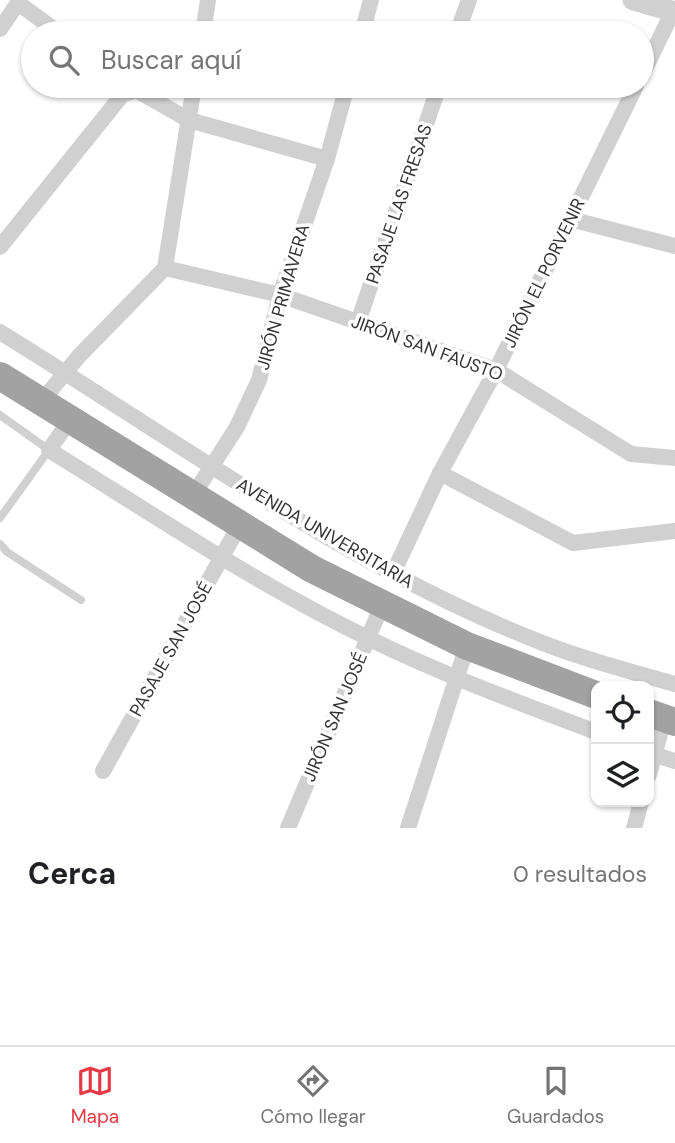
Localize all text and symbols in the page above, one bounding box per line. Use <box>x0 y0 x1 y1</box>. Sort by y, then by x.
search box <box>21 21 654 98</box>
icon: search <box>45 41 83 79</box>
text: Buscar aquí <box>101 43 241 77</box>
street label: PASAJE LAS FRESAS <box>360 121 438 287</box>
street label: JIRÓN EL PORVENIR <box>497 194 591 352</box>
street label: JIRÓN PRIMAVERA <box>251 221 315 373</box>
street label: JIRÓN SAN FAUSTO <box>348 309 506 387</box>
street label: AVENIDA UNIVERSITARIA <box>232 472 418 594</box>
street label: PASAJE SAN JOSÉ <box>124 577 218 721</box>
street label: JIRÓN SAN JOSÉ <box>297 649 373 785</box>
map controls <box>591 681 654 807</box>
button: locate <box>591 681 654 744</box>
button: layers <box>591 744 654 807</box>
text: Cerca <box>28 854 116 893</box>
text: 0 resultados <box>513 859 647 889</box>
tab: Mapa <box>71 1062 119 1129</box>
tab: Cómo llegar <box>260 1062 366 1129</box>
tab: Guardados <box>507 1062 604 1129</box>

